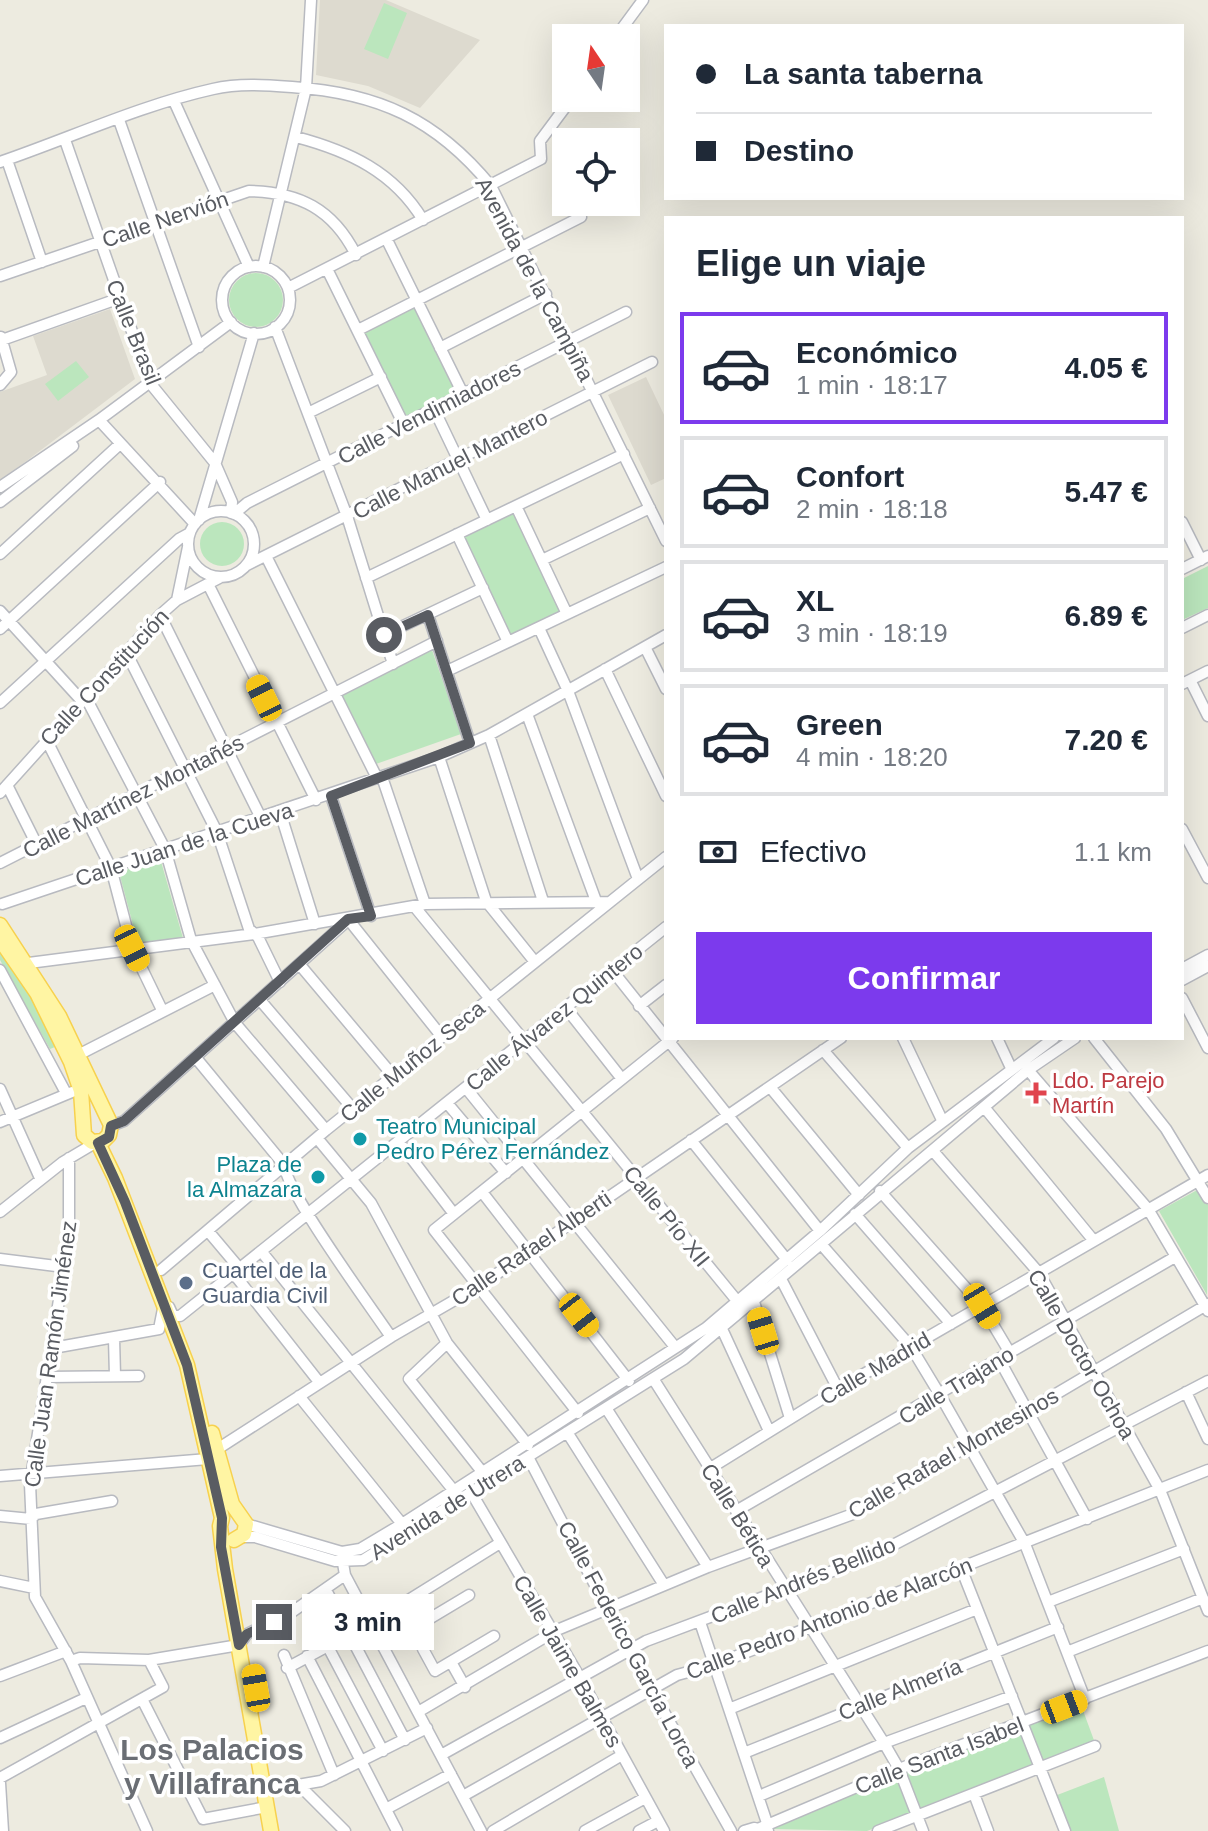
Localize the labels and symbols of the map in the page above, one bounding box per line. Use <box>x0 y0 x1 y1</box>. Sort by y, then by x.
north arrow <box>552 24 640 112</box>
street label: Avenida de la Campiña <box>470 173 599 386</box>
street label: Calle Nervión <box>99 186 232 253</box>
street label: Calle Brasil <box>101 276 166 388</box>
street label: Calle Vendimiadores <box>334 356 525 469</box>
street label: Calle Manuel Mantero <box>349 404 552 524</box>
street label: Calle Constitución <box>35 604 174 751</box>
route start <box>366 617 402 653</box>
car <box>243 671 285 725</box>
street label: Calle Martínez Montañés <box>19 730 248 863</box>
street label: Calle Juan de la Cueva <box>72 797 297 892</box>
car <box>111 921 153 975</box>
street label: Calle Álvarez Quintero <box>461 938 648 1096</box>
street label: Calle Muñoz Seca <box>335 995 490 1127</box>
place label: Ldo. Parejo Martín <box>1052 1068 1165 1118</box>
marker: Ldo. Parejo Martín <box>1027 1084 1045 1102</box>
place label: Teatro Municipal Pedro Pérez Fernández <box>376 1114 610 1164</box>
marker: Teatro Municipal Pedro Pérez Fernández <box>351 1130 369 1148</box>
place label: Plaza de la Almazara <box>187 1152 303 1202</box>
street label: Calle Pío XII <box>618 1161 715 1272</box>
marker: Plaza de la Almazara <box>309 1168 327 1186</box>
street label: Calle Rafael Alberti <box>447 1186 616 1311</box>
street label: Calle Juan Ramón Jiménez <box>19 1219 82 1489</box>
place label: Cuartel de la Guardia Civil <box>202 1258 328 1308</box>
street label: Calle Doctor Ochoa <box>1023 1265 1141 1444</box>
marker: Cuartel de la Guardia Civil <box>177 1274 195 1292</box>
car <box>959 1279 1005 1333</box>
car <box>555 1289 603 1341</box>
car <box>745 1305 781 1357</box>
street label: Calle Madrid <box>816 1327 935 1410</box>
street label: Calle Trajano <box>894 1341 1018 1430</box>
street label: Calle Rafael Montesinos <box>844 1383 1063 1524</box>
street label: Avenida de Utrera <box>366 1450 530 1565</box>
street label: Calle Bética <box>696 1459 780 1572</box>
street label: Calle Federico García Lorca <box>553 1517 705 1772</box>
street label: Calle Andrés Bellido <box>707 1532 899 1629</box>
street label: Calle Pedro Antonio de Alarcón <box>683 1552 976 1685</box>
street label: Calle Jaime Balmes <box>508 1571 627 1752</box>
callout: 3 min <box>302 1594 434 1650</box>
route end <box>256 1604 292 1640</box>
street label: Calle Almería <box>835 1653 966 1726</box>
car <box>240 1662 272 1714</box>
car <box>1037 1687 1091 1727</box>
street label: Calle Santa Isabel <box>851 1712 1027 1799</box>
district label: Los Palacios y Villafranca <box>120 1733 304 1800</box>

